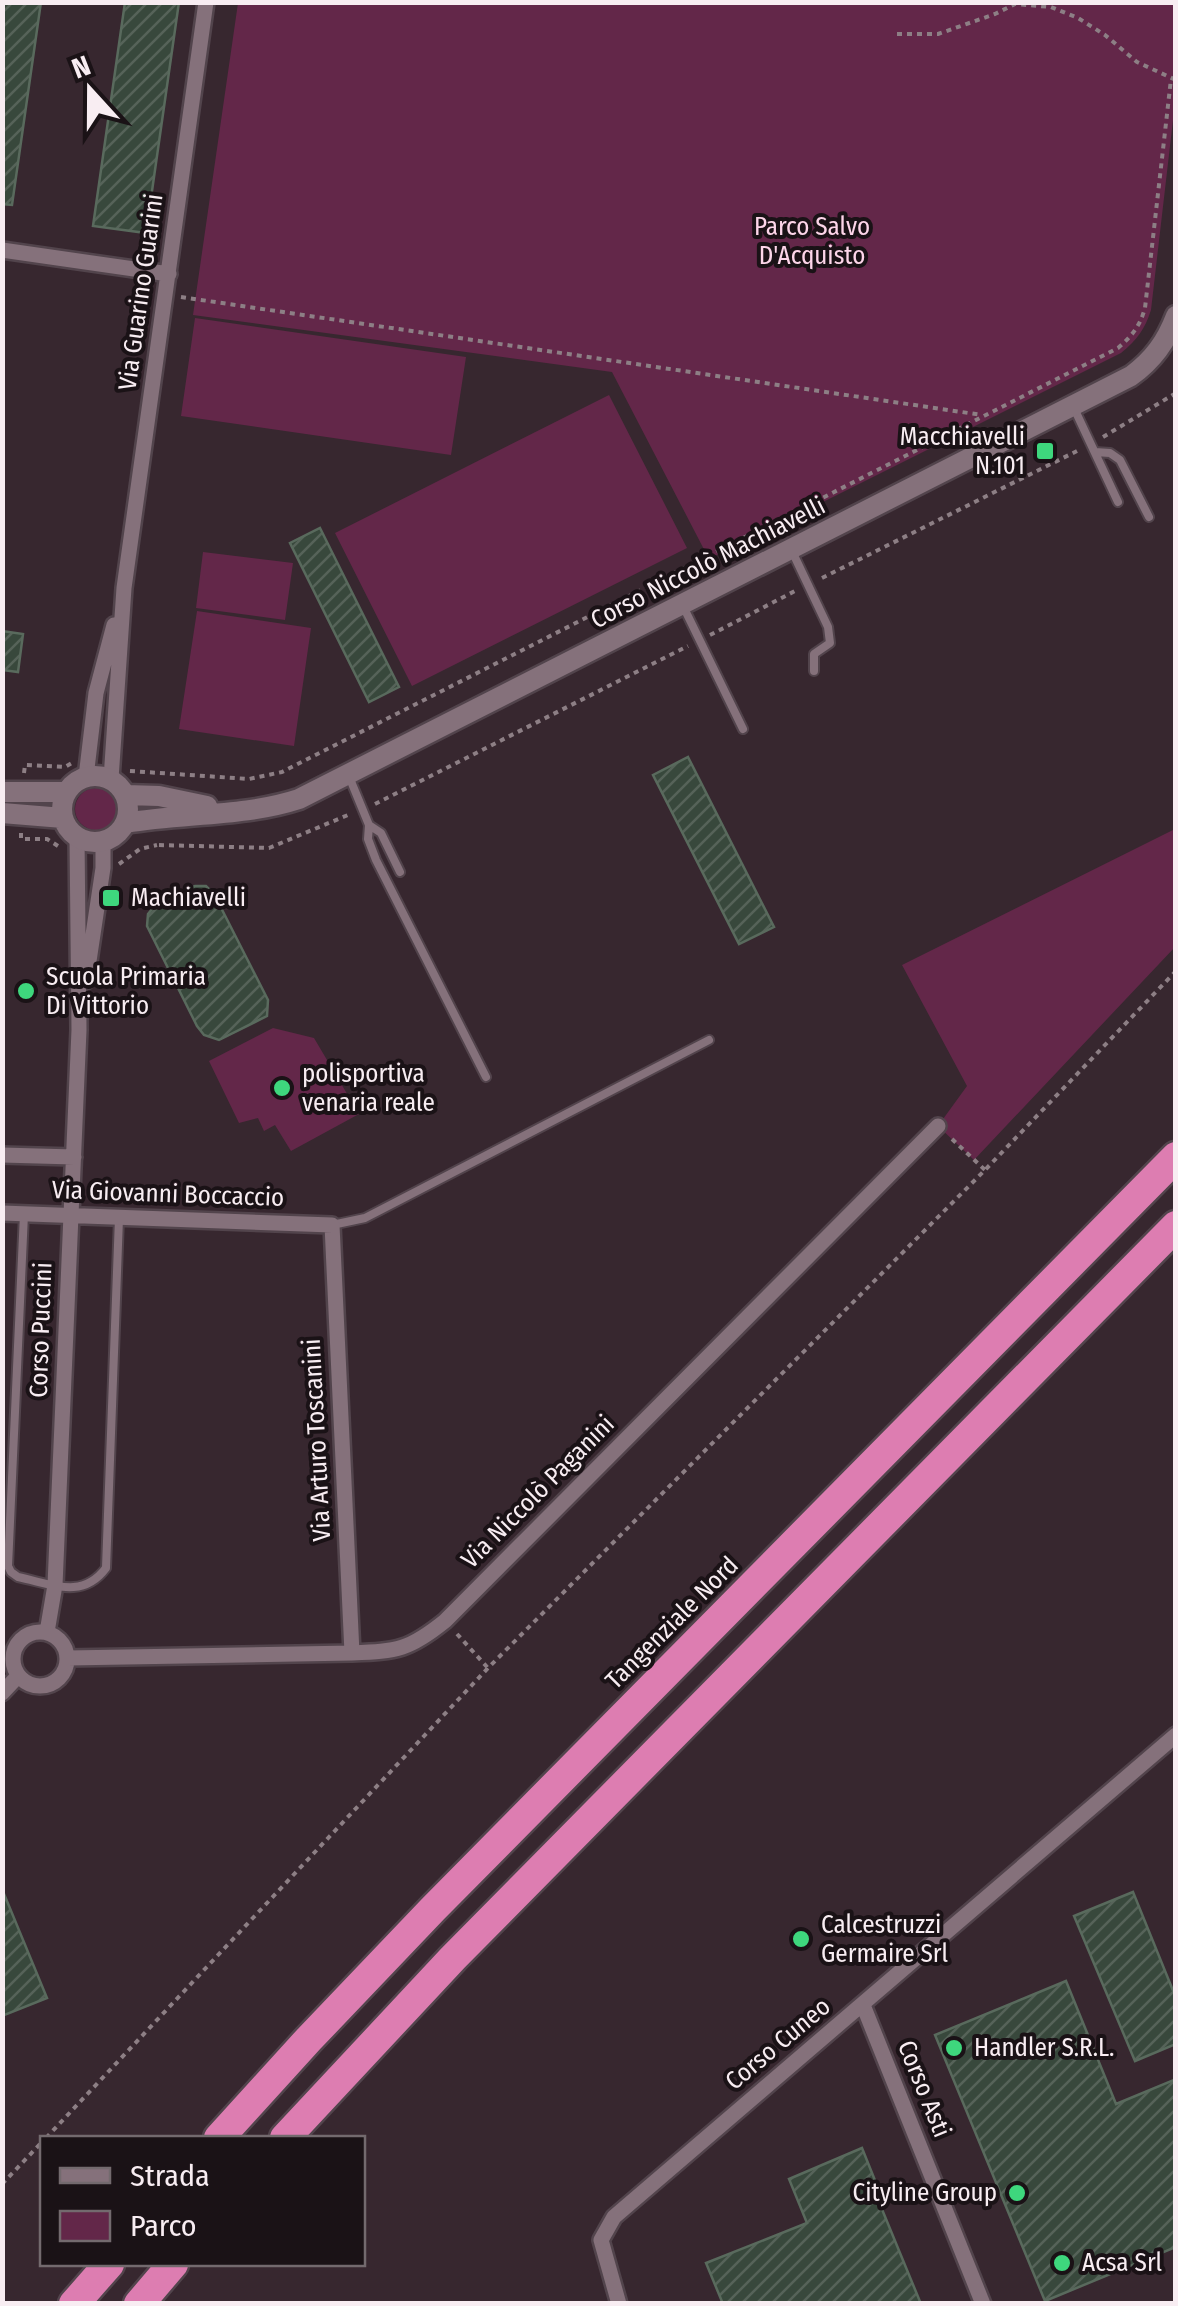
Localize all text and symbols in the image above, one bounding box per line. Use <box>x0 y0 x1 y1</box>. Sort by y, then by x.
north arrow <box>40 40 140 140</box>
text: N <box>67 49 95 86</box>
street label: Via Guarino Guarini <box>112 192 170 392</box>
park label: Parco Salvo D'Acquisto <box>754 212 870 271</box>
place label: Macchiavelli N.101 <box>900 422 1025 481</box>
marker: Macchiavelli N.101 <box>1034 440 1056 462</box>
street label: Corso Niccolò Machiavelli <box>586 491 830 635</box>
place label: Machiavelli <box>131 883 246 913</box>
marker: Machiavelli <box>100 887 122 909</box>
place label: Scuola Primaria Di Vittorio <box>46 962 206 1021</box>
marker: Scuola Primaria Di Vittorio <box>15 980 37 1002</box>
place label: polisportiva venaria reale <box>302 1059 435 1118</box>
marker: polisportiva venaria reale <box>271 1077 293 1099</box>
street label: Via Giovanni Boccaccio <box>51 1175 285 1213</box>
street label: Corso Puccini <box>24 1262 58 1398</box>
street label: Via Arturo Toscanini <box>297 1338 337 1542</box>
street label: Via Niccolò Paganini <box>455 1409 621 1575</box>
street label: Tangenziale Nord <box>599 1550 745 1696</box>
place label: Calcestruzzi Germaire Srl <box>821 1910 949 1969</box>
marker: Calcestruzzi Germaire Srl <box>790 1928 812 1950</box>
street label: Corso Cuneo <box>720 1992 836 2096</box>
place label: Handler S.R.L. <box>974 2033 1114 2063</box>
street label: Corso Asti <box>891 2036 957 2142</box>
marker: Handler S.R.L. <box>943 2037 965 2059</box>
legend <box>40 2136 365 2266</box>
text: Strada <box>130 2158 210 2194</box>
place label: Cityline Group <box>853 2178 997 2208</box>
marker: Cityline Group <box>1006 2182 1028 2204</box>
text: Parco <box>130 2208 197 2244</box>
place label: Acsa Srl <box>1082 2248 1163 2278</box>
marker: Acsa Srl <box>1051 2252 1073 2274</box>

